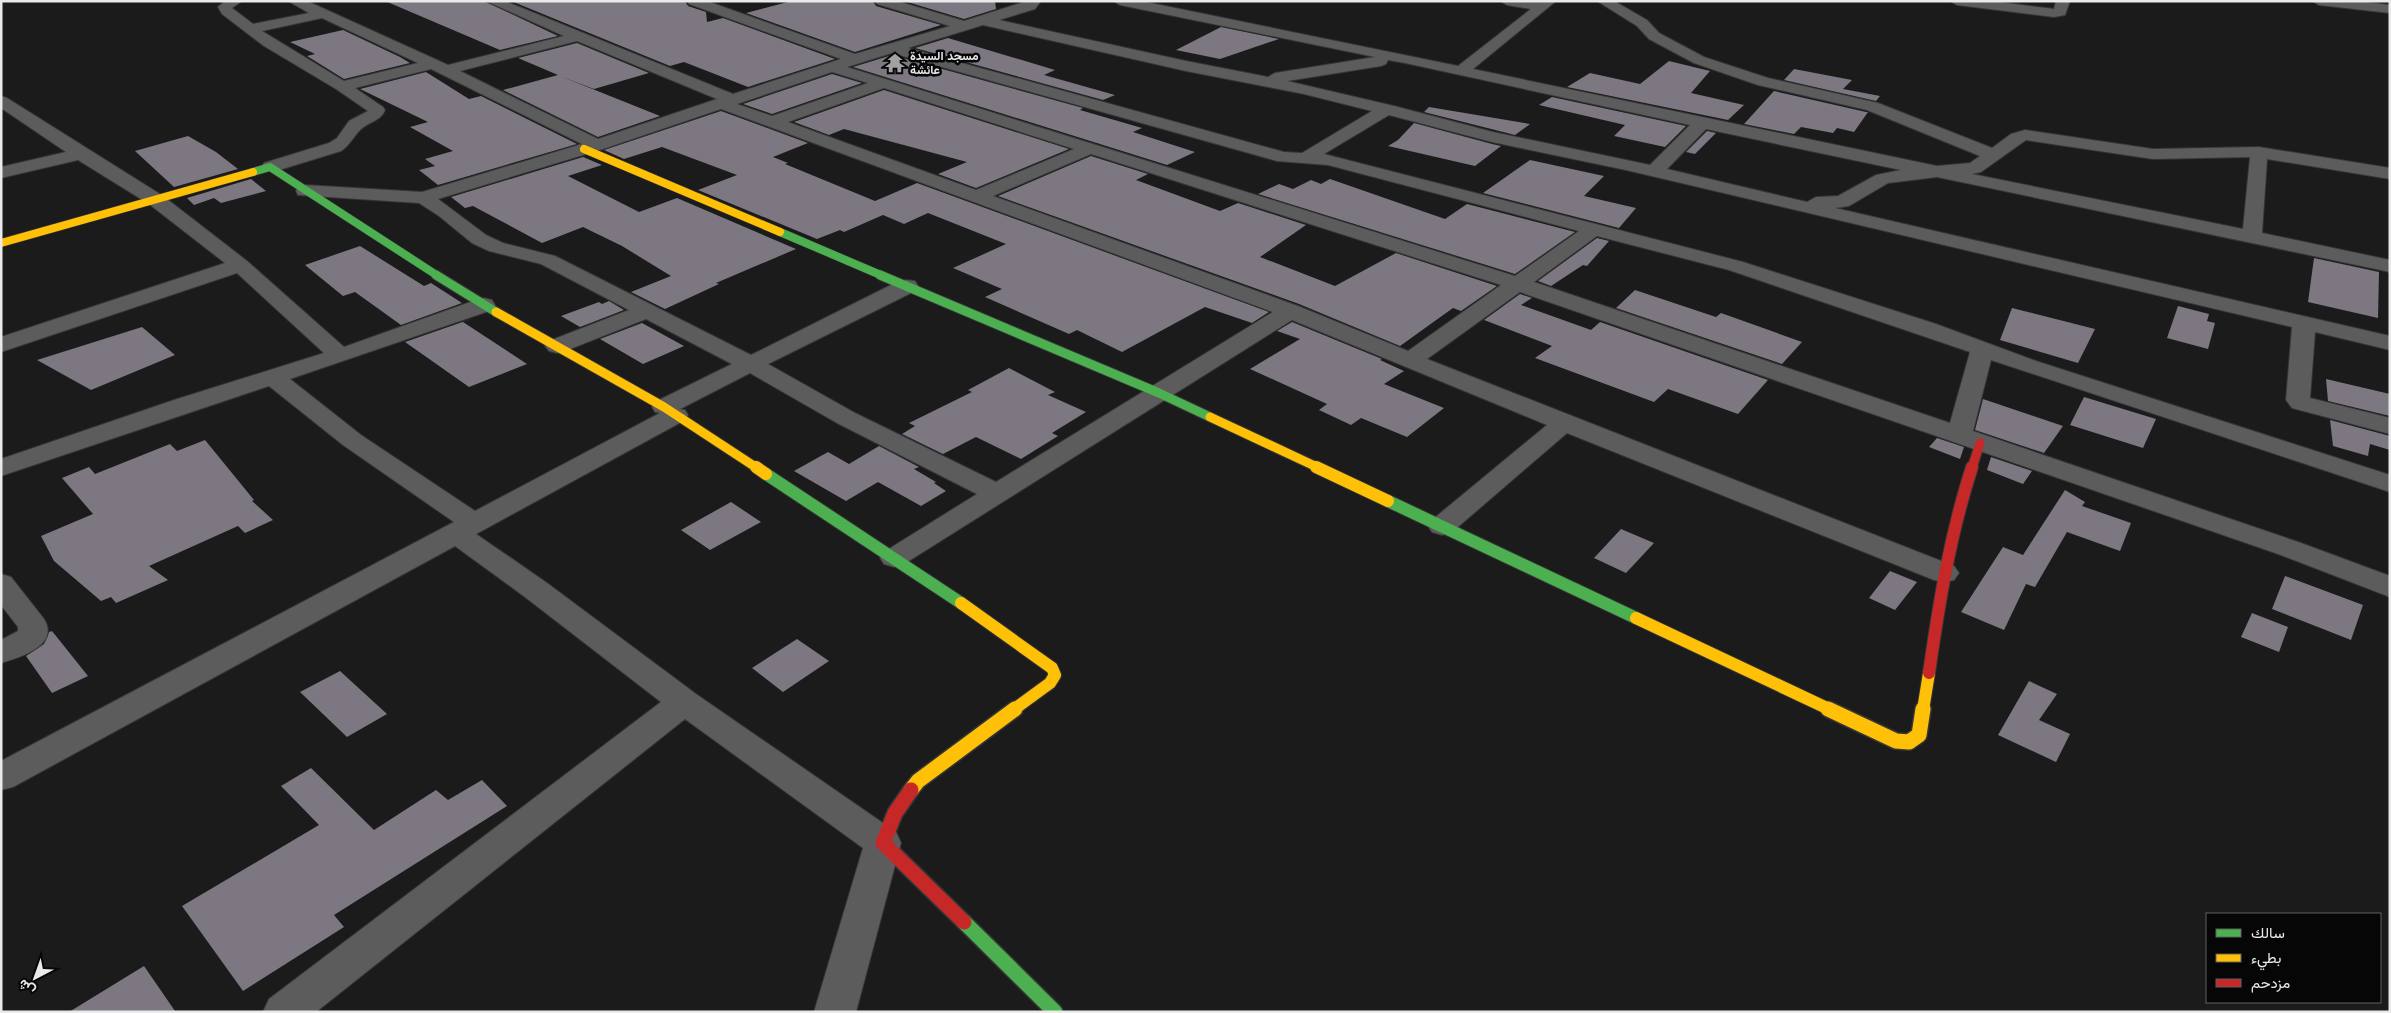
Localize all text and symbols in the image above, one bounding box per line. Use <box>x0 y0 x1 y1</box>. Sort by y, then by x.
place label: مسجد السيدة عائشة <box>910 47 979 79</box>
temple icon: مسجد السيدة عائشة <box>884 52 906 74</box>
legend <box>2206 913 2381 1003</box>
text: سالك <box>2251 922 2285 944</box>
text: بطيء <box>2251 947 2281 971</box>
north arrow <box>10 953 60 1003</box>
text: مزدحم <box>2251 972 2290 994</box>
text: ش <box>13 975 39 1001</box>

